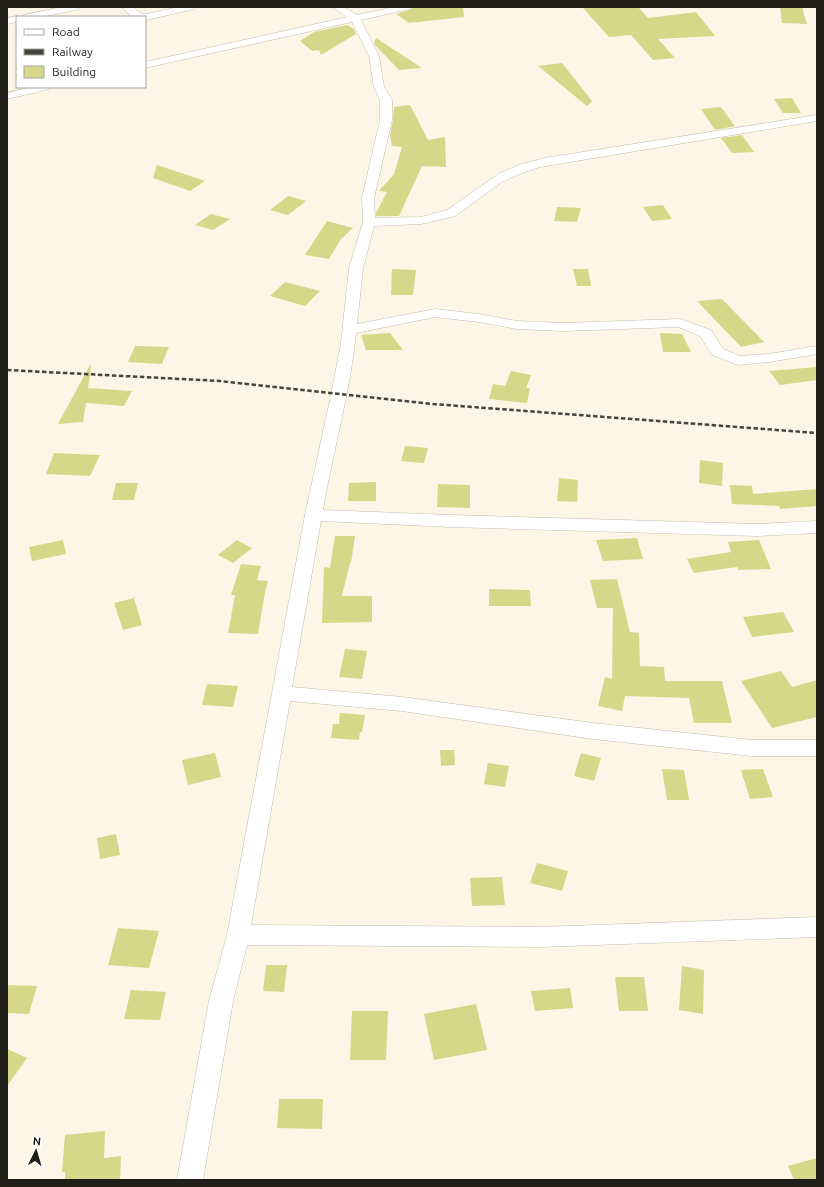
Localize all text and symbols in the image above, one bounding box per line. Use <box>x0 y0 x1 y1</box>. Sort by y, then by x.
legend <box>16 16 146 88</box>
text: Road <box>52 25 80 38</box>
text: Railway <box>52 45 93 58</box>
text: Building <box>52 65 96 78</box>
north arrow <box>16 1131 56 1171</box>
text: N <box>32 1135 41 1147</box>

